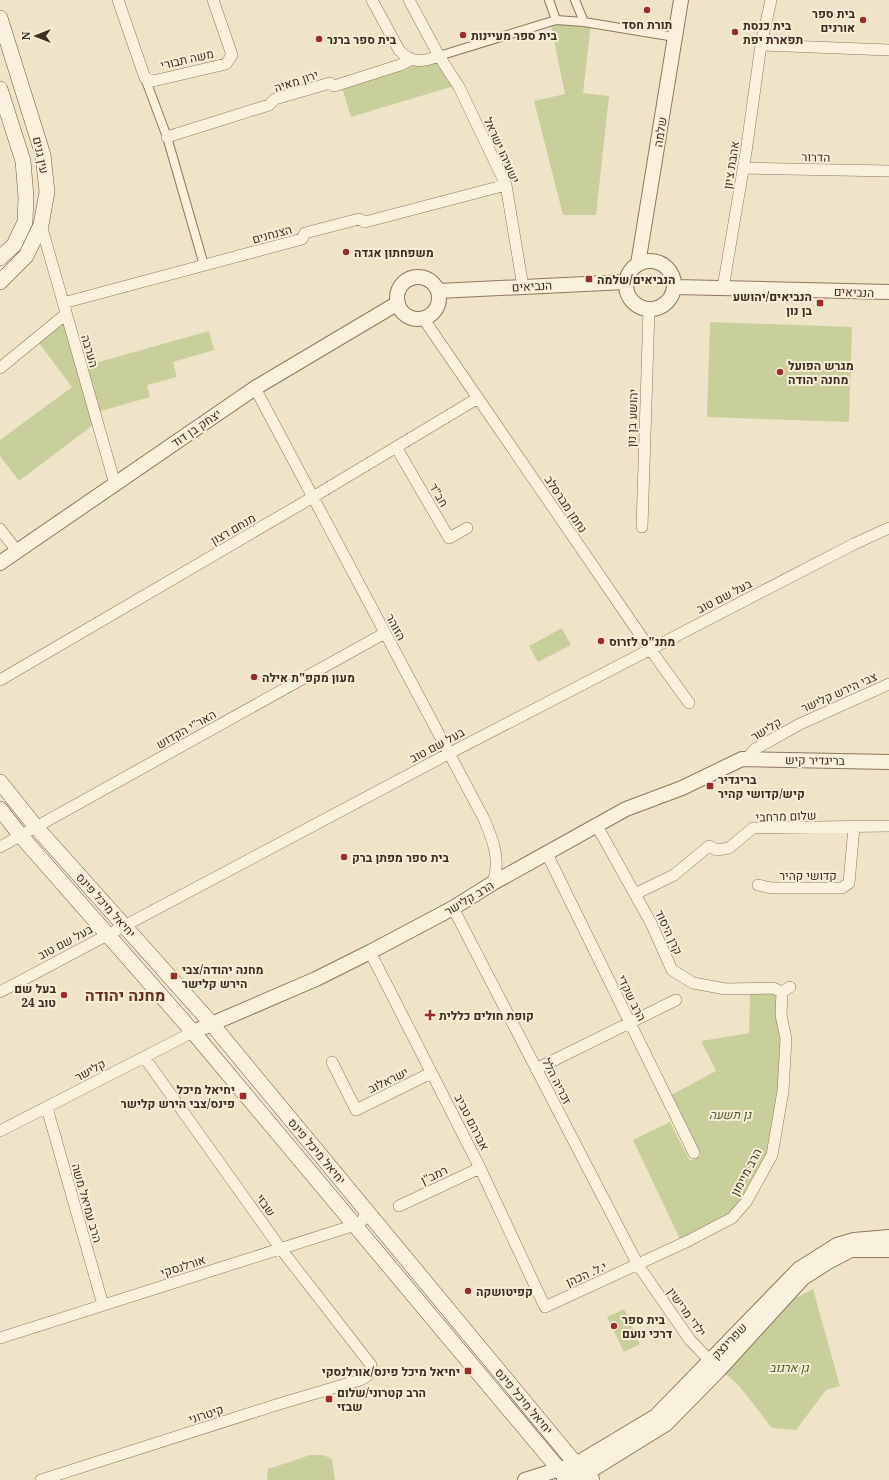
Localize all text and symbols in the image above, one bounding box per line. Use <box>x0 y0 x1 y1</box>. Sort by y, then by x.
marker: תורת חסד <box>642 5 652 15</box>
place label: בית ספר אורנים <box>812 5 855 36</box>
marker: בית ספר אורנים <box>858 15 868 25</box>
north arrow <box>16 16 56 56</box>
place label: תורת חסד <box>622 16 672 33</box>
place label: בית כנסת תפארת יפת <box>743 17 803 48</box>
place label: בית ספר מעיינות <box>471 27 558 44</box>
marker: בית כנסת תפארת יפת <box>730 27 740 37</box>
marker: בית ספר מעיינות <box>458 30 468 40</box>
text: N <box>18 31 33 40</box>
place label: בית ספר ברנר <box>327 31 397 48</box>
marker: בית ספר ברנר <box>314 34 324 44</box>
street label: משה תבורי <box>159 45 215 73</box>
street label: ירון מאיה <box>272 66 320 96</box>
street label: ישעיהו ישראל <box>480 114 524 186</box>
street label: שלמה <box>649 116 671 148</box>
street label: עין גנים <box>29 135 53 175</box>
street label: אהבת ציון <box>719 139 743 190</box>
street label: הדרור <box>802 148 830 166</box>
street label: הצנחנים <box>250 221 294 247</box>
place label: משפחתון אגדה <box>354 244 434 261</box>
marker: משפחתון אגדה <box>341 247 351 257</box>
place label: הנביאים/שלמה <box>597 271 675 288</box>
marker: הנביאים/שלמה <box>584 274 594 284</box>
street label: הנביאים <box>511 276 553 296</box>
street label: הנביאים <box>834 283 874 301</box>
place label: הנביאים/יהושע בן נון <box>733 288 812 319</box>
marker: הנביאים/יהושע בן נון <box>815 298 825 308</box>
street label: הערבה <box>77 333 103 369</box>
place label: מגרש הפועל מחנה יהודה <box>788 357 854 388</box>
marker: מגרש הפועל מחנה יהודה <box>775 367 785 377</box>
street label: יהושע בן נון <box>622 389 642 447</box>
street label: יצחק בן דוד <box>168 405 224 451</box>
street label: נחמן מברסלב <box>541 472 591 536</box>
street label: חב"ד <box>425 480 453 510</box>
street label: מנחם רצון <box>207 509 259 549</box>
street label: בעל שם טוב <box>693 574 755 617</box>
street label: הזוהר <box>382 611 410 643</box>
place label: מתנ"ס לזרוס <box>609 633 675 650</box>
marker: מתנ"ס לזרוס <box>596 636 606 646</box>
street label: צבי הירש קלישר <box>798 667 880 716</box>
place label: מעון מקפ"ת אילה <box>262 669 355 686</box>
marker: מעון מקפ"ת אילה <box>249 672 259 682</box>
street label: האר"י הקדוש <box>153 706 219 752</box>
street label: קלישר <box>748 713 784 745</box>
street label: בעל שם טוב <box>406 723 468 767</box>
street label: בריגדיר קיש <box>785 751 846 769</box>
place label: בריגדיר קיש/קדושי קהיר <box>718 771 805 802</box>
marker: בריגדיר קיש/קדושי קהיר <box>705 781 715 791</box>
street label: שלום מרחבי <box>755 806 817 826</box>
place label: בית ספר מפתן ברק <box>352 849 449 866</box>
marker: בית ספר מפתן ברק <box>339 852 349 862</box>
street label: קדושי קהיר <box>779 867 837 884</box>
street label: יחיאל מיכל פינס <box>72 869 140 941</box>
street label: הרב קלישר <box>441 877 497 919</box>
street label: קרן היסוד <box>651 907 687 957</box>
street label: בעל שם טוב <box>34 920 96 964</box>
place label: מחנה יהודה/צבי הירש קלישר <box>182 961 263 992</box>
marker: מחנה יהודה/צבי הירש קלישר <box>169 971 179 981</box>
street label: הרב שקדי <box>614 972 650 1024</box>
place label: בעל שם טוב 24 <box>14 980 56 1011</box>
district label: מחנה יהודה <box>85 984 165 1006</box>
marker: בעל שם טוב 24 <box>59 990 69 1000</box>
place label: קופת חולים כללית <box>439 1007 534 1024</box>
marker: קופת חולים כללית <box>424 1009 436 1021</box>
street label: קלישר <box>72 1055 108 1085</box>
street label: זכריה הלל <box>538 1055 576 1107</box>
street label: ישראלוב <box>365 1063 411 1097</box>
place label: יחיאל מיכל פינס/צבי הירש קלישר <box>121 1081 235 1112</box>
marker: יחיאל מיכל פינס/צבי הירש קלישר <box>238 1091 248 1101</box>
street label: אברהם טביב <box>450 1091 494 1153</box>
park label: גן תשעה <box>709 1106 752 1123</box>
street label: יחיאל מיכל פינס <box>284 1114 350 1188</box>
street label: הרב מיימון <box>726 1145 766 1199</box>
street label: הרב עמיאל משה <box>68 1161 106 1245</box>
street label: רמב"ן <box>418 1161 450 1189</box>
street label: שבזי <box>252 1190 280 1220</box>
street label: אורלנסקי <box>158 1251 208 1281</box>
street label: י.ל. הכהן <box>563 1258 609 1290</box>
place label: קפיטושקה <box>476 1283 533 1300</box>
street label: ילדי מרישין <box>664 1284 710 1340</box>
marker: קפיטושקה <box>463 1286 473 1296</box>
place label: בית ספר דרכי נועם <box>622 1311 673 1342</box>
street label: שפרינצק <box>707 1319 751 1363</box>
marker: בית ספר דרכי נועם <box>609 1321 619 1331</box>
park label: גן ארגוב <box>769 1359 810 1376</box>
place label: יחיאל מיכל פינס/אורלנסקי <box>322 1363 460 1380</box>
street label: יחיאל מיכל פינס <box>491 1364 557 1438</box>
marker: יחיאל מיכל פינס/אורלנסקי <box>463 1366 473 1376</box>
place label: הרב קטרוני/שלום שבזי <box>337 1384 426 1415</box>
marker: הרב קטרוני/שלום שבזי <box>324 1394 334 1404</box>
street label: קיטרוני <box>186 1400 226 1428</box>

